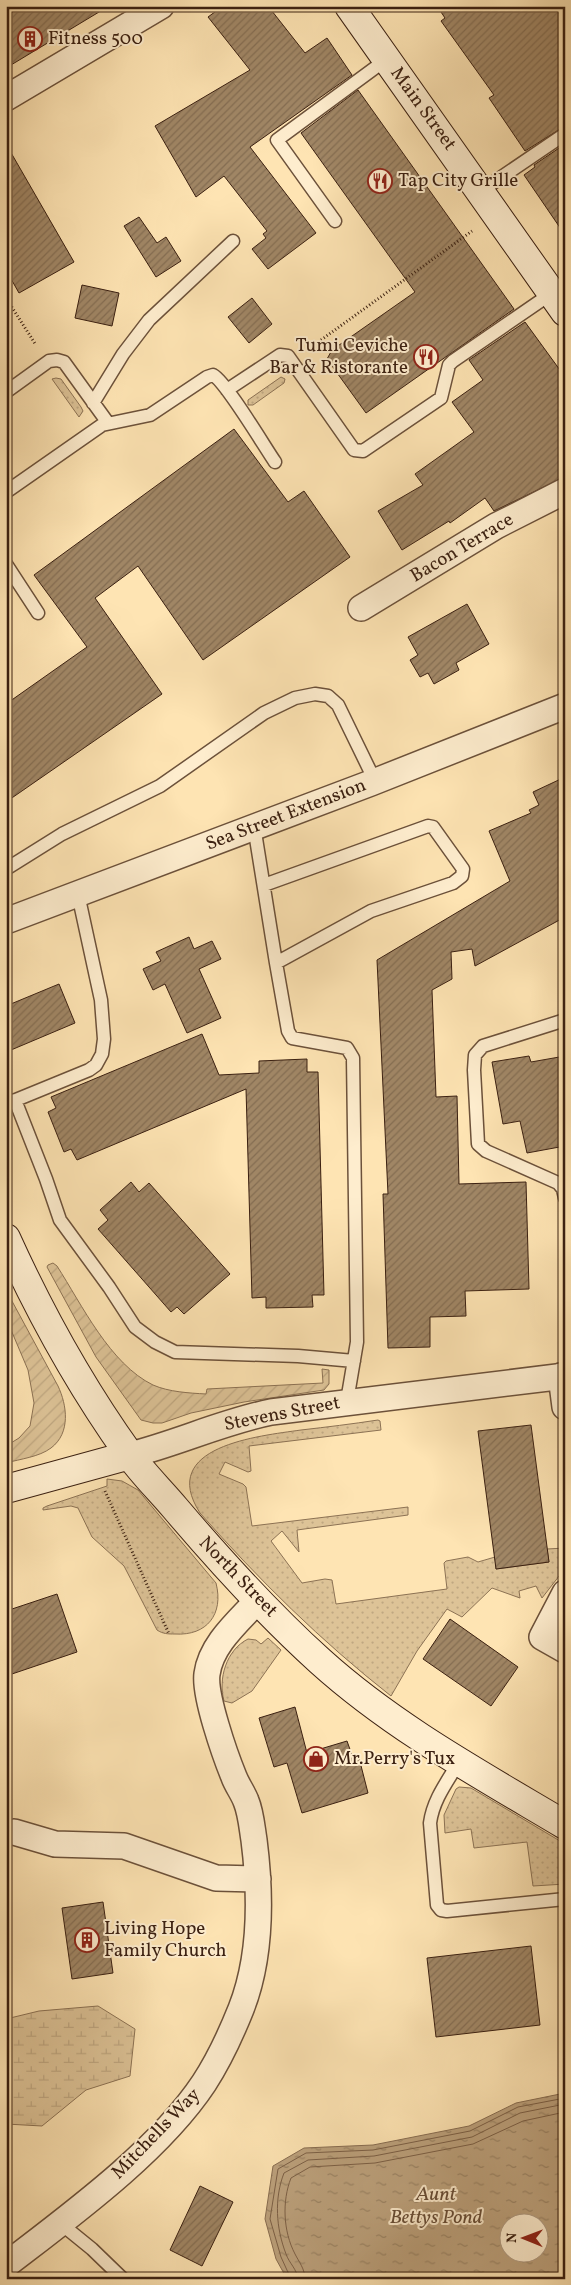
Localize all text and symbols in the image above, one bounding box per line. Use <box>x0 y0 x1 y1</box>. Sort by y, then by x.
building icon: Fitness 500 <box>17 26 43 52</box>
place label: Fitness 500 <box>48 26 143 52</box>
street label: Main Street <box>384 62 462 156</box>
restaurant icon: Tap City Grille <box>367 168 393 194</box>
place label: Tap City Grille <box>398 168 518 194</box>
place label: Tumi Ceviche Bar & Ristorante <box>269 333 408 381</box>
restaurant icon: Tumi Ceviche Bar & Ristorante <box>413 344 439 370</box>
street label: Bacon Terrace <box>406 507 518 589</box>
street label: Sea Street Extension <box>202 772 370 858</box>
street label: Stevens Street <box>222 1390 343 1438</box>
street label: North Street <box>193 1531 284 1624</box>
shop icon: Mr.Perry's Tux <box>303 1746 329 1772</box>
place label: Mr.Perry's Tux <box>334 1746 455 1772</box>
place label: Living Hope Family Church <box>104 1916 227 1964</box>
building icon: Living Hope Family Church <box>74 1927 100 1953</box>
street label: Mitchells Way <box>106 2083 206 2185</box>
water label: Aunt Bettys Pond <box>390 2181 483 2232</box>
north arrow <box>498 2212 548 2262</box>
text: N <box>503 2233 522 2243</box>

